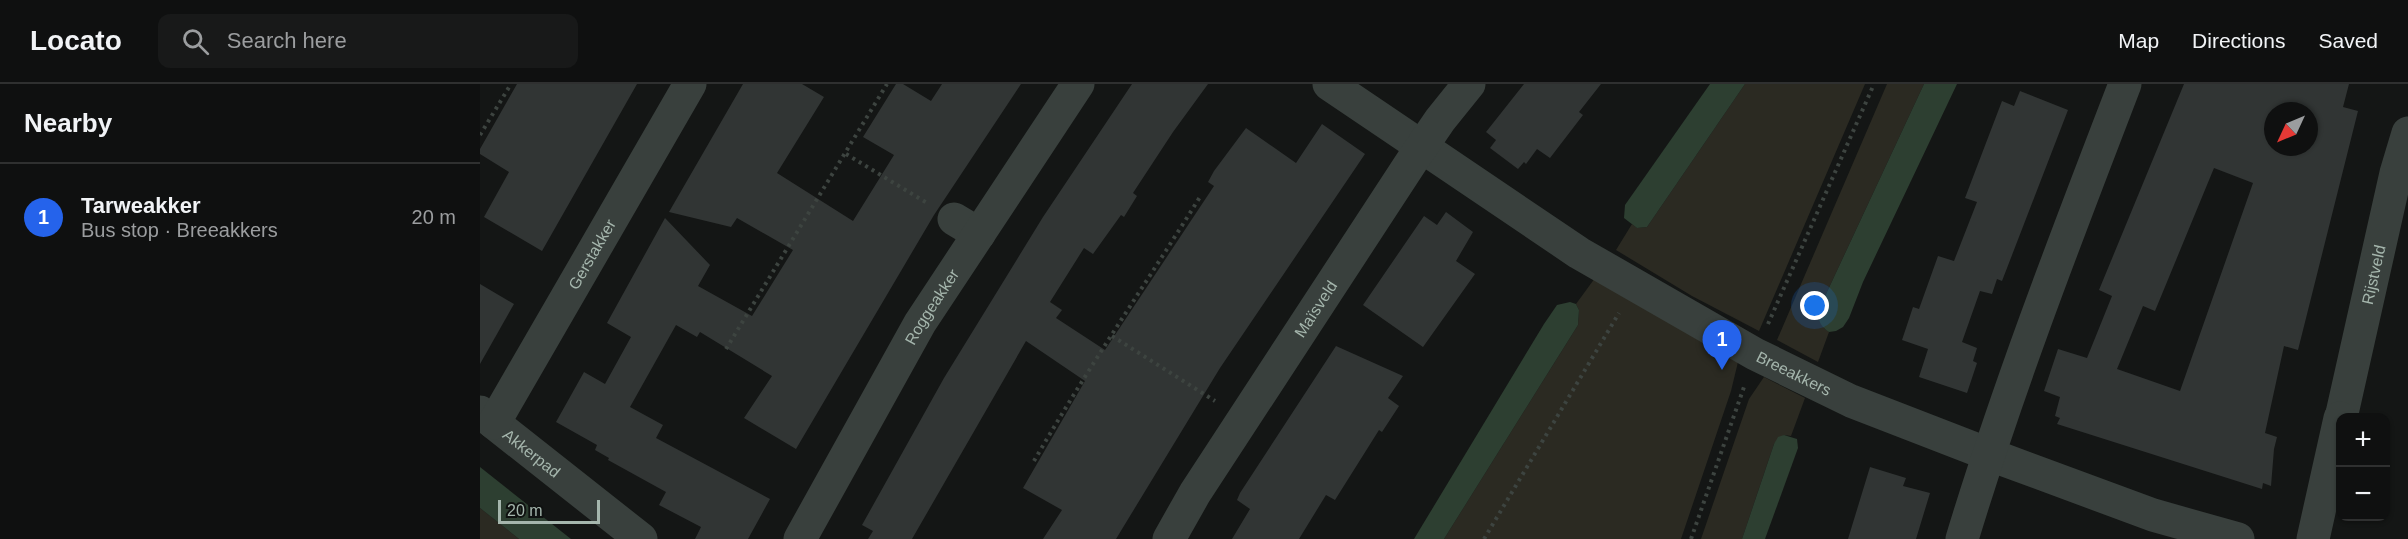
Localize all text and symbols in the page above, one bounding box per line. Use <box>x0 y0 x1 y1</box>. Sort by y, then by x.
search box <box>158 14 578 68</box>
text: Locato <box>30 25 122 56</box>
icon: search <box>179 25 212 58</box>
text: Search here <box>227 28 347 53</box>
text: Map <box>2118 29 2159 52</box>
text: Directions <box>2192 29 2285 52</box>
text: Saved <box>2318 29 2378 52</box>
north arrow <box>2264 102 2318 156</box>
text: Nearby <box>24 108 112 138</box>
text: Tarweakker <box>81 193 200 218</box>
text: 1 <box>38 206 49 228</box>
text: 20 m <box>412 206 456 228</box>
street label: Gerstakker <box>565 215 619 292</box>
text: Bus stop · Breeakkers <box>81 219 278 241</box>
street label: Rijstveld <box>2358 243 2388 306</box>
street label: Roggeakker <box>901 265 962 347</box>
street label: Maïsveld <box>1291 277 1340 340</box>
your location <box>1800 291 1829 320</box>
pin: 1 <box>1702 320 1742 370</box>
street label: Breeakkers <box>1754 348 1834 398</box>
map controls <box>2336 413 2390 521</box>
button: + <box>2336 413 2390 467</box>
street label: Akkerpad <box>500 425 564 480</box>
button: − <box>2336 467 2390 521</box>
scale bar <box>498 497 600 524</box>
text: 20 m <box>507 502 543 519</box>

